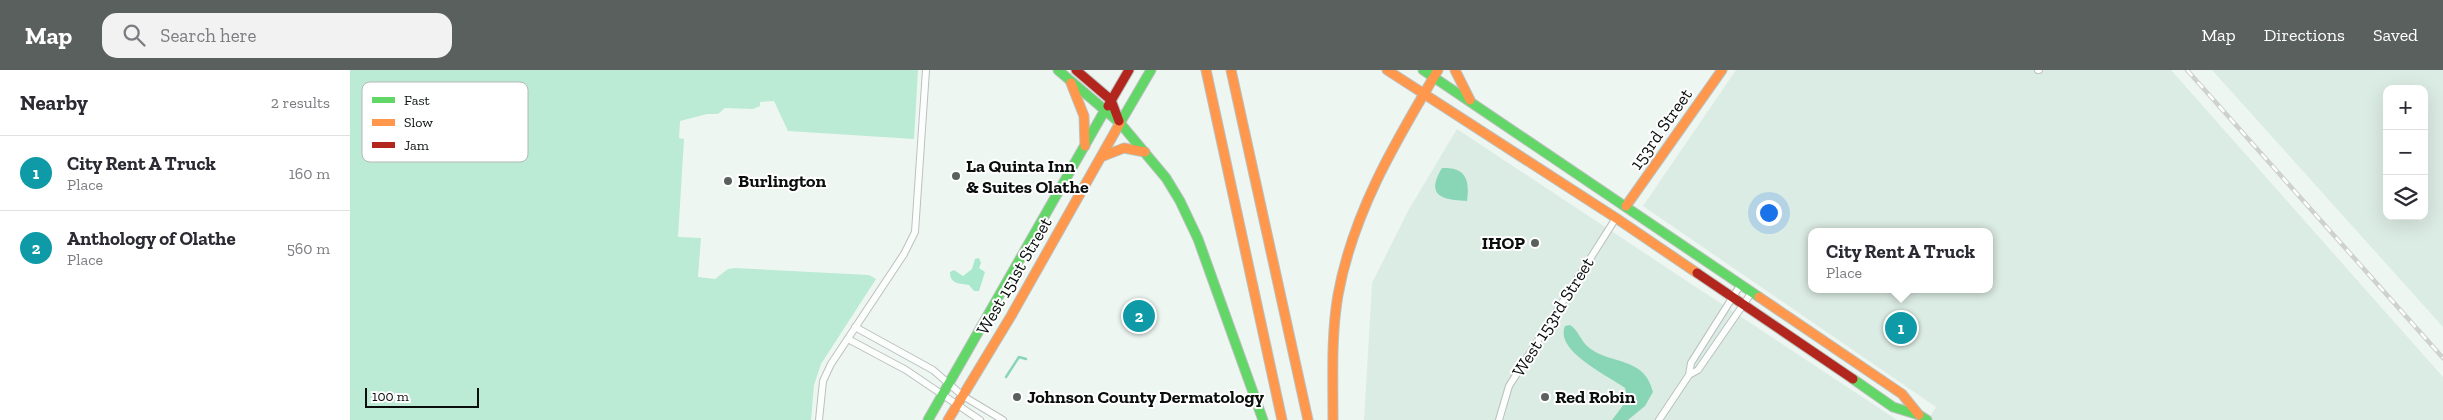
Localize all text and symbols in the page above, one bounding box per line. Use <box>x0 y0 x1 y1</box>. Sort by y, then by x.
search box <box>102 13 452 58</box>
text: Map <box>25 21 72 50</box>
icon: search <box>120 21 148 49</box>
text: Search here <box>160 24 257 47</box>
text: Map <box>2201 24 2236 46</box>
text: Directions <box>2264 24 2345 46</box>
text: Saved <box>2373 24 2418 46</box>
legend <box>362 82 528 162</box>
street label: 153rd Street <box>1625 84 1697 174</box>
map controls <box>2383 85 2428 220</box>
button: + <box>2383 85 2428 130</box>
text: Nearby <box>20 90 88 115</box>
text: Fast <box>404 92 431 109</box>
text: 2 results <box>271 93 330 112</box>
text: Slow <box>404 114 433 131</box>
button: − <box>2383 130 2428 175</box>
text: Jam <box>404 137 429 154</box>
text: City Rent A Truck <box>67 152 216 175</box>
place label: La Quinta Inn & Suites Olathe <box>966 155 1089 198</box>
text: 1 <box>33 164 39 183</box>
text: 160 m <box>289 164 330 183</box>
place label: Burlington <box>738 170 827 192</box>
marker: La Quinta Inn & Suites Olathe <box>950 170 962 182</box>
text: Place <box>67 175 103 194</box>
marker: Burlington <box>722 175 734 187</box>
button: layers <box>2383 175 2428 220</box>
your location <box>1756 200 1782 226</box>
street label: West 151st Street <box>971 213 1057 339</box>
text: Anthology of Olathe <box>67 227 236 250</box>
popup <box>1808 228 1993 293</box>
place label: IHOP <box>1482 232 1525 254</box>
marker: IHOP <box>1529 237 1541 249</box>
text: 2 <box>32 239 40 258</box>
text: 560 m <box>287 239 330 258</box>
text: City Rent A Truck <box>1826 240 1975 263</box>
text: Place <box>67 250 103 269</box>
street label: West 153rd Street <box>1507 253 1599 381</box>
text: Place <box>1826 263 1862 282</box>
pin: 2 <box>1123 297 1155 335</box>
pin: 1 <box>1885 309 1917 347</box>
scale bar <box>365 385 479 408</box>
place label: Johnson County Dermatology <box>1027 386 1265 408</box>
place label: Red Robin <box>1555 386 1636 408</box>
text: 100 m <box>372 388 409 405</box>
marker: Johnson County Dermatology <box>1011 391 1023 403</box>
marker: Red Robin <box>1539 391 1551 403</box>

